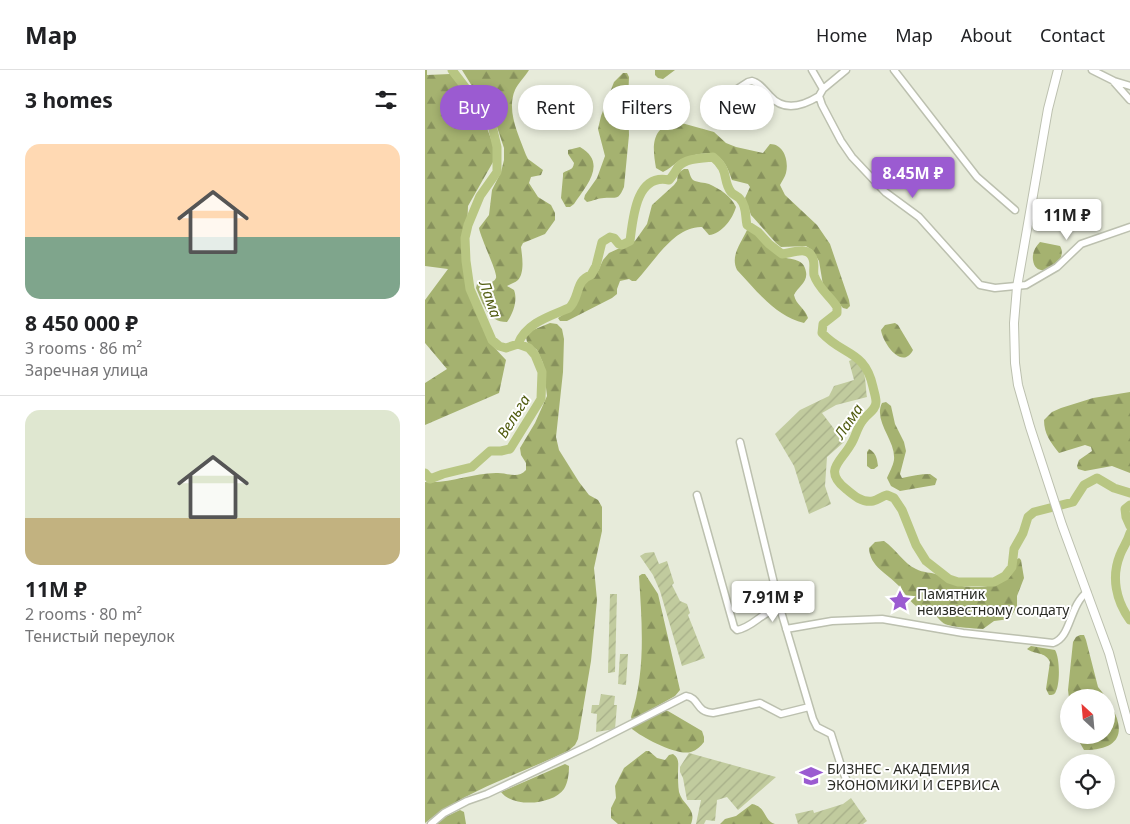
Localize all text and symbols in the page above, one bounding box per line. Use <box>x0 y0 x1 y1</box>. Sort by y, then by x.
text: Map <box>25 18 77 51</box>
text: Home <box>816 23 867 47</box>
text: Map <box>895 23 933 47</box>
text: About <box>961 23 1012 47</box>
text: Contact <box>1040 23 1105 47</box>
chip: Buy <box>440 85 508 130</box>
chip: Rent <box>518 85 593 130</box>
chip: Filters <box>603 85 690 130</box>
chip: New <box>700 85 774 130</box>
text: 3 homes <box>25 86 113 114</box>
icon: filters <box>372 86 400 114</box>
pin: 8.45M ₽ <box>867 156 959 199</box>
text: 8.45M ₽ <box>883 162 943 184</box>
icon: home <box>168 177 258 267</box>
pin: 11M ₽ <box>1032 198 1102 241</box>
text: 11M ₽ <box>1043 204 1091 226</box>
water label: Лама <box>475 277 507 321</box>
text: 8 450 000 ₽ <box>25 309 138 337</box>
text: 3 rooms · 86 m² <box>25 337 142 359</box>
text: Заречная улица <box>25 359 148 381</box>
water label: Вельга <box>492 390 534 441</box>
water label: Лама <box>828 399 867 443</box>
icon: home <box>168 442 258 532</box>
text: 11M ₽ <box>25 575 87 603</box>
pin: 7.91M ₽ <box>727 580 819 623</box>
place label: Памятник неизвестному солдату <box>917 584 1070 619</box>
text: 7.91M ₽ <box>743 586 803 608</box>
place icon: Памятник неизвестному солдату <box>887 588 913 614</box>
text: 2 rooms · 80 m² <box>25 603 142 625</box>
text: Тенистый переулок <box>25 625 175 647</box>
north arrow <box>1060 689 1115 744</box>
map controls <box>1060 689 1115 809</box>
button: locate <box>1060 754 1115 809</box>
place label: БИЗНЕС - АКАДЕМИЯ ЭКОНОМИКИ И СЕРВИСА <box>827 759 1000 794</box>
school or university icon: БИЗНЕС - АКАДЕМИЯ ЭКОНОМИКИ И СЕРВИСА <box>798 763 824 789</box>

